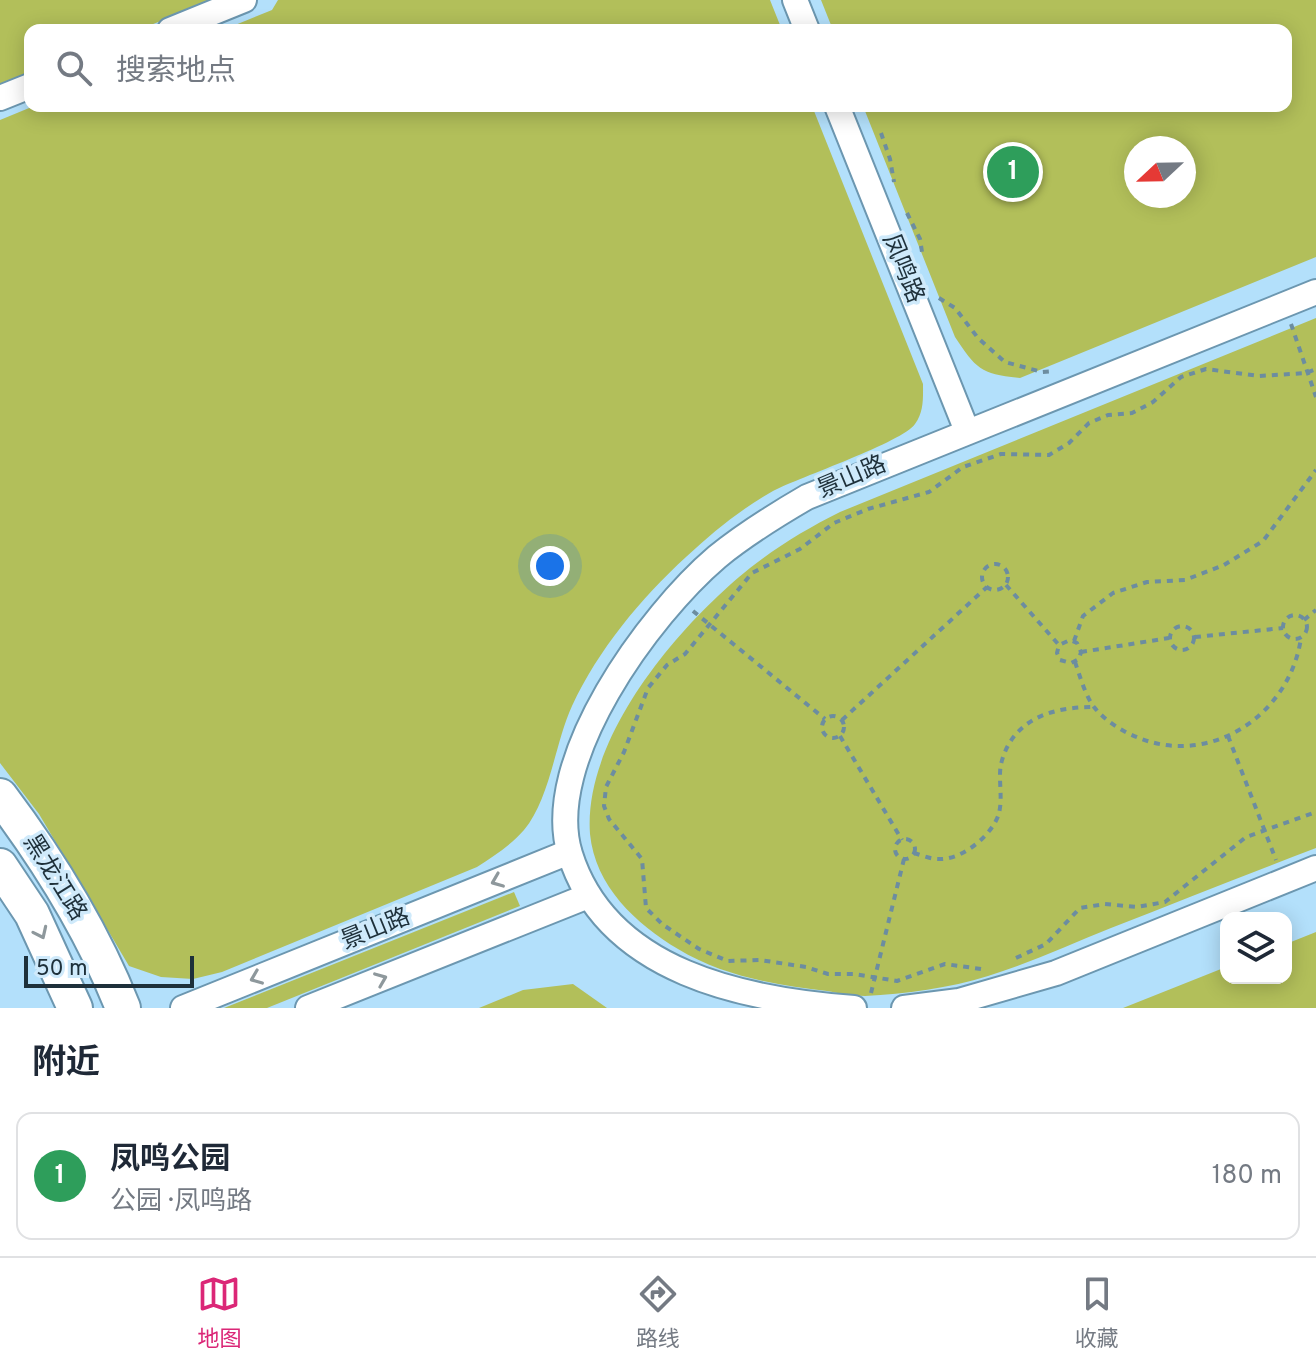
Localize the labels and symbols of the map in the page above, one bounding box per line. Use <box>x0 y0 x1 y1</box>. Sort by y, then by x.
north arrow <box>1124 136 1196 208</box>
pin: 1 <box>987 142 1039 202</box>
street label: 凤鸣路 <box>875 230 929 308</box>
street label: 景山路 <box>813 450 891 506</box>
your location <box>530 546 570 586</box>
street label: 黑龙江路 <box>16 829 92 927</box>
one-way arrow <box>491 871 505 888</box>
street label: 景山路 <box>337 903 415 957</box>
one-way arrow <box>31 924 47 939</box>
scale bar <box>24 952 194 988</box>
one-way arrow <box>250 969 264 985</box>
one-way arrow <box>373 972 387 989</box>

